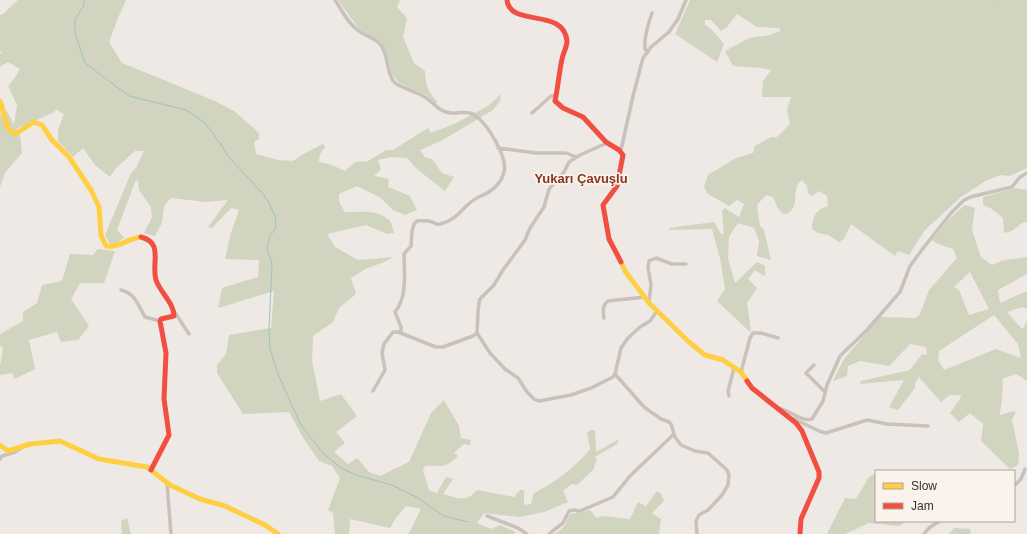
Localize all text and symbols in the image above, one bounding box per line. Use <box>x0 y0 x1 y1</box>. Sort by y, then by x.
district label: Yukarı Çavuşlu <box>534 171 628 186</box>
legend <box>875 470 1015 522</box>
text: Slow <box>911 479 937 493</box>
text: Jam <box>911 499 934 513</box>

